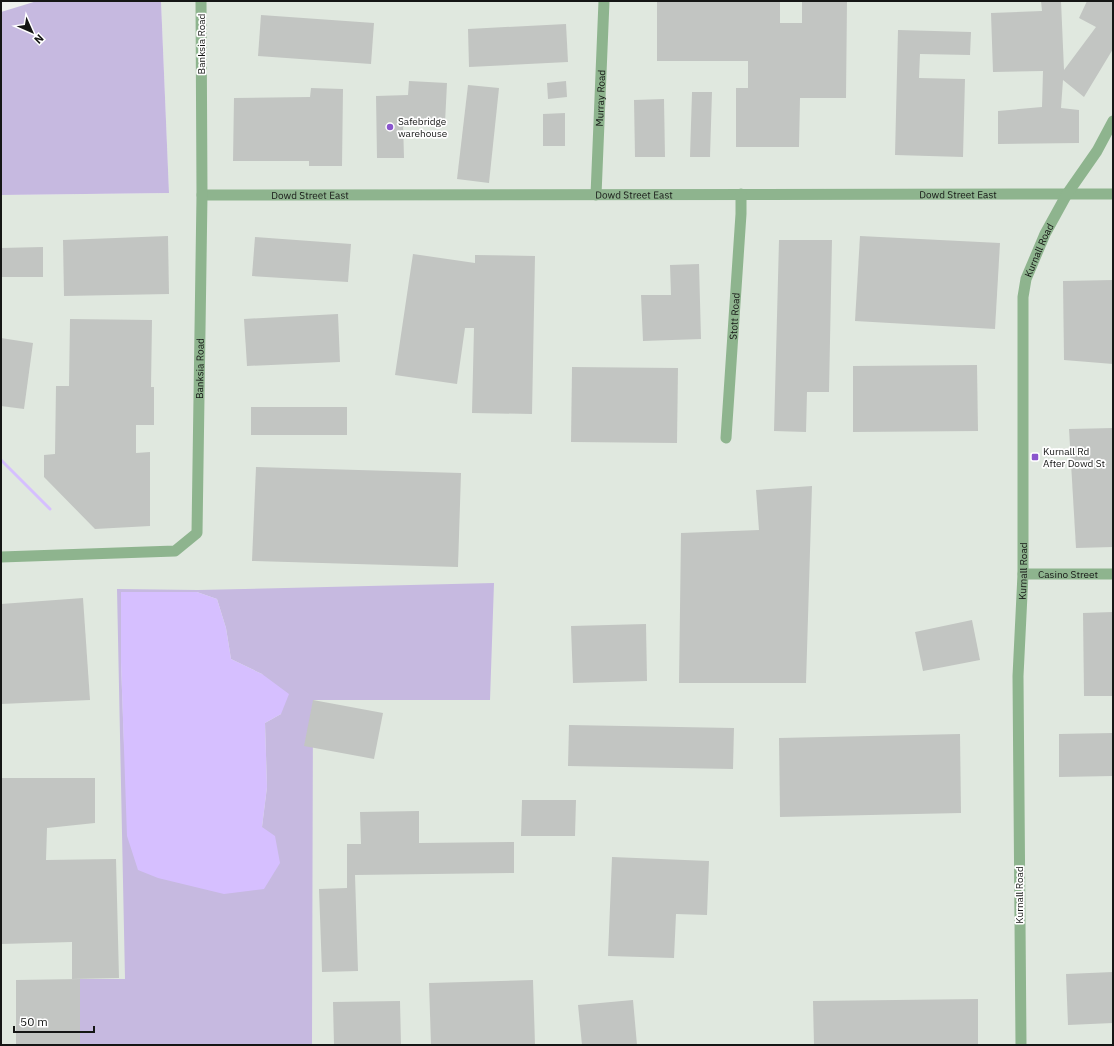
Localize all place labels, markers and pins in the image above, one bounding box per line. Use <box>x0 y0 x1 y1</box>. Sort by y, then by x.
place label: Safebridge warehouse <box>398 115 448 140</box>
marker: Safebridge warehouse <box>385 122 395 132</box>
place label: Kurnall Rd After Dowd St <box>1043 445 1105 470</box>
marker: Kurnall Rd After Dowd St <box>1030 452 1040 462</box>

